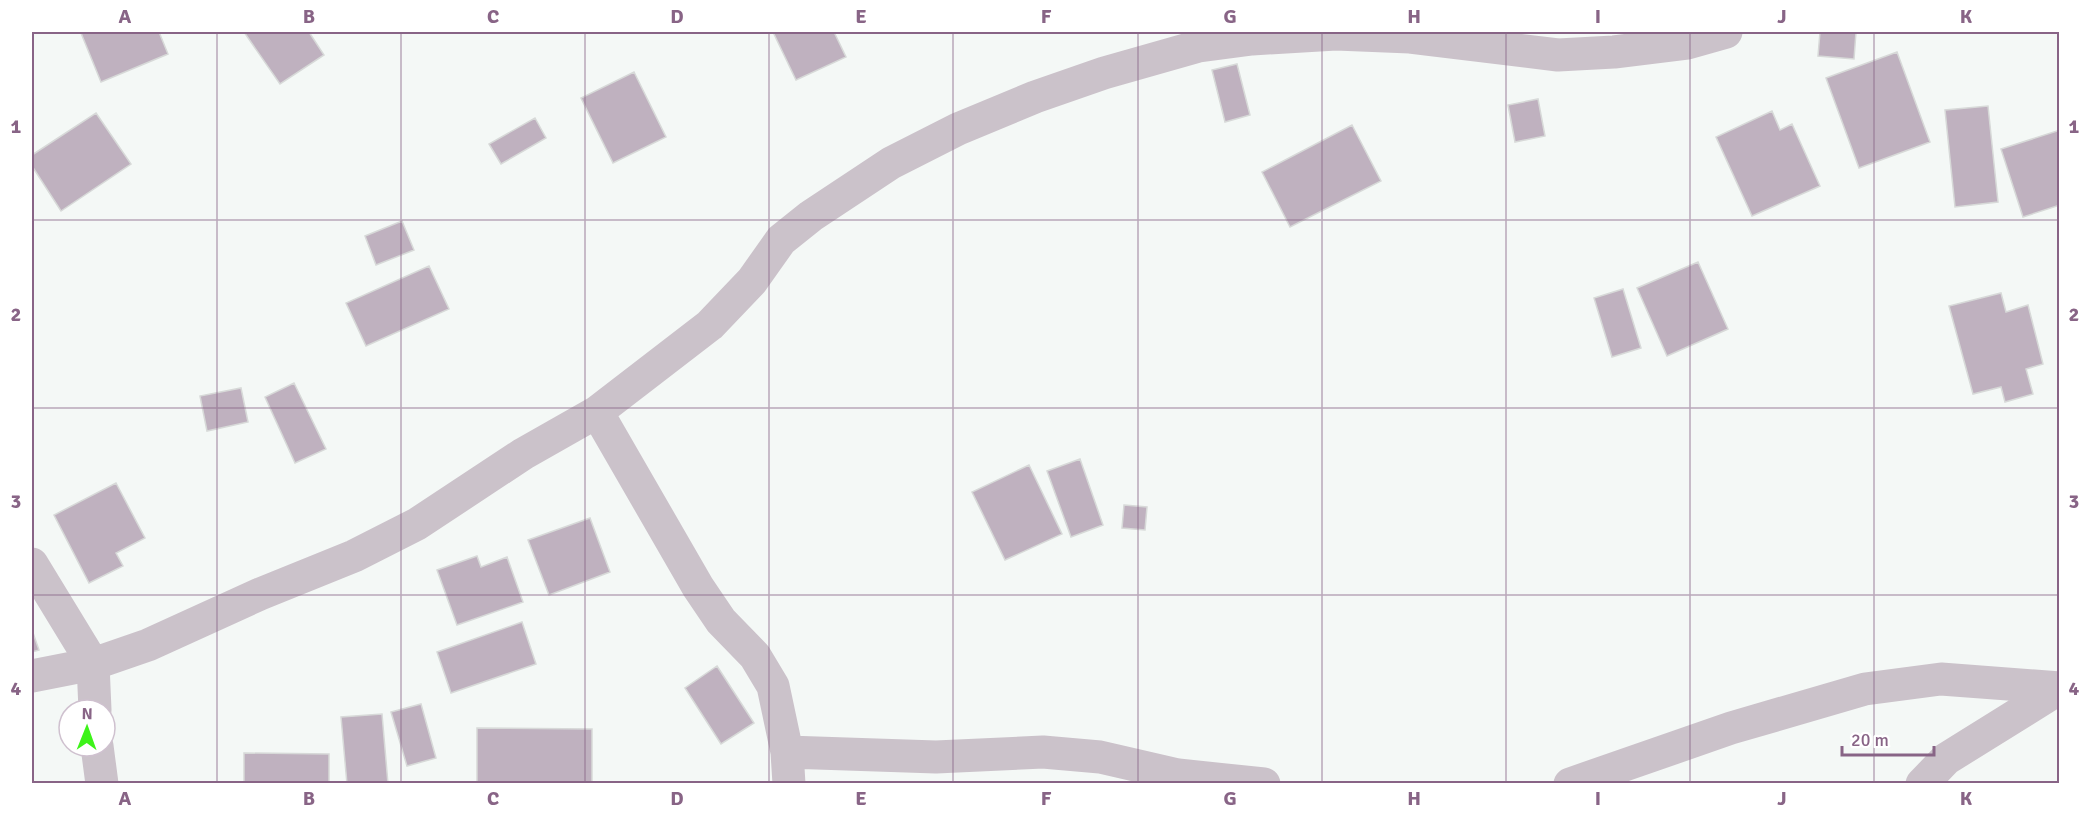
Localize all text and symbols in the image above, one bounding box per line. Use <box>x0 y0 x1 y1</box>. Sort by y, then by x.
text: A <box>119 4 132 29</box>
text: B <box>303 4 315 29</box>
text: C <box>487 4 499 29</box>
text: D <box>670 4 684 29</box>
text: E <box>855 4 867 29</box>
text: F <box>1041 4 1052 29</box>
text: G <box>1223 4 1237 29</box>
text: H <box>1407 4 1421 29</box>
text: I <box>1595 4 1601 29</box>
text: J <box>1777 4 1787 29</box>
text: K <box>1960 4 1973 29</box>
text: 1 <box>11 114 22 139</box>
text: 1 <box>2069 114 2080 139</box>
text: 2 <box>11 302 21 327</box>
text: 2 <box>2069 302 2079 327</box>
text: 3 <box>11 489 21 514</box>
text: 3 <box>2069 489 2079 514</box>
text: 4 <box>11 676 22 701</box>
text: 4 <box>2069 676 2080 701</box>
north arrow <box>57 698 117 758</box>
text: N <box>82 704 93 724</box>
scale bar <box>1842 719 1934 757</box>
text: 20 m <box>1851 729 1889 751</box>
text: A <box>119 786 132 811</box>
text: B <box>303 786 315 811</box>
text: C <box>487 786 499 811</box>
text: D <box>670 786 684 811</box>
text: E <box>855 786 867 811</box>
text: F <box>1041 786 1052 811</box>
text: G <box>1223 786 1237 811</box>
text: H <box>1407 786 1421 811</box>
text: I <box>1595 786 1601 811</box>
text: J <box>1777 786 1787 811</box>
text: K <box>1960 786 1973 811</box>

